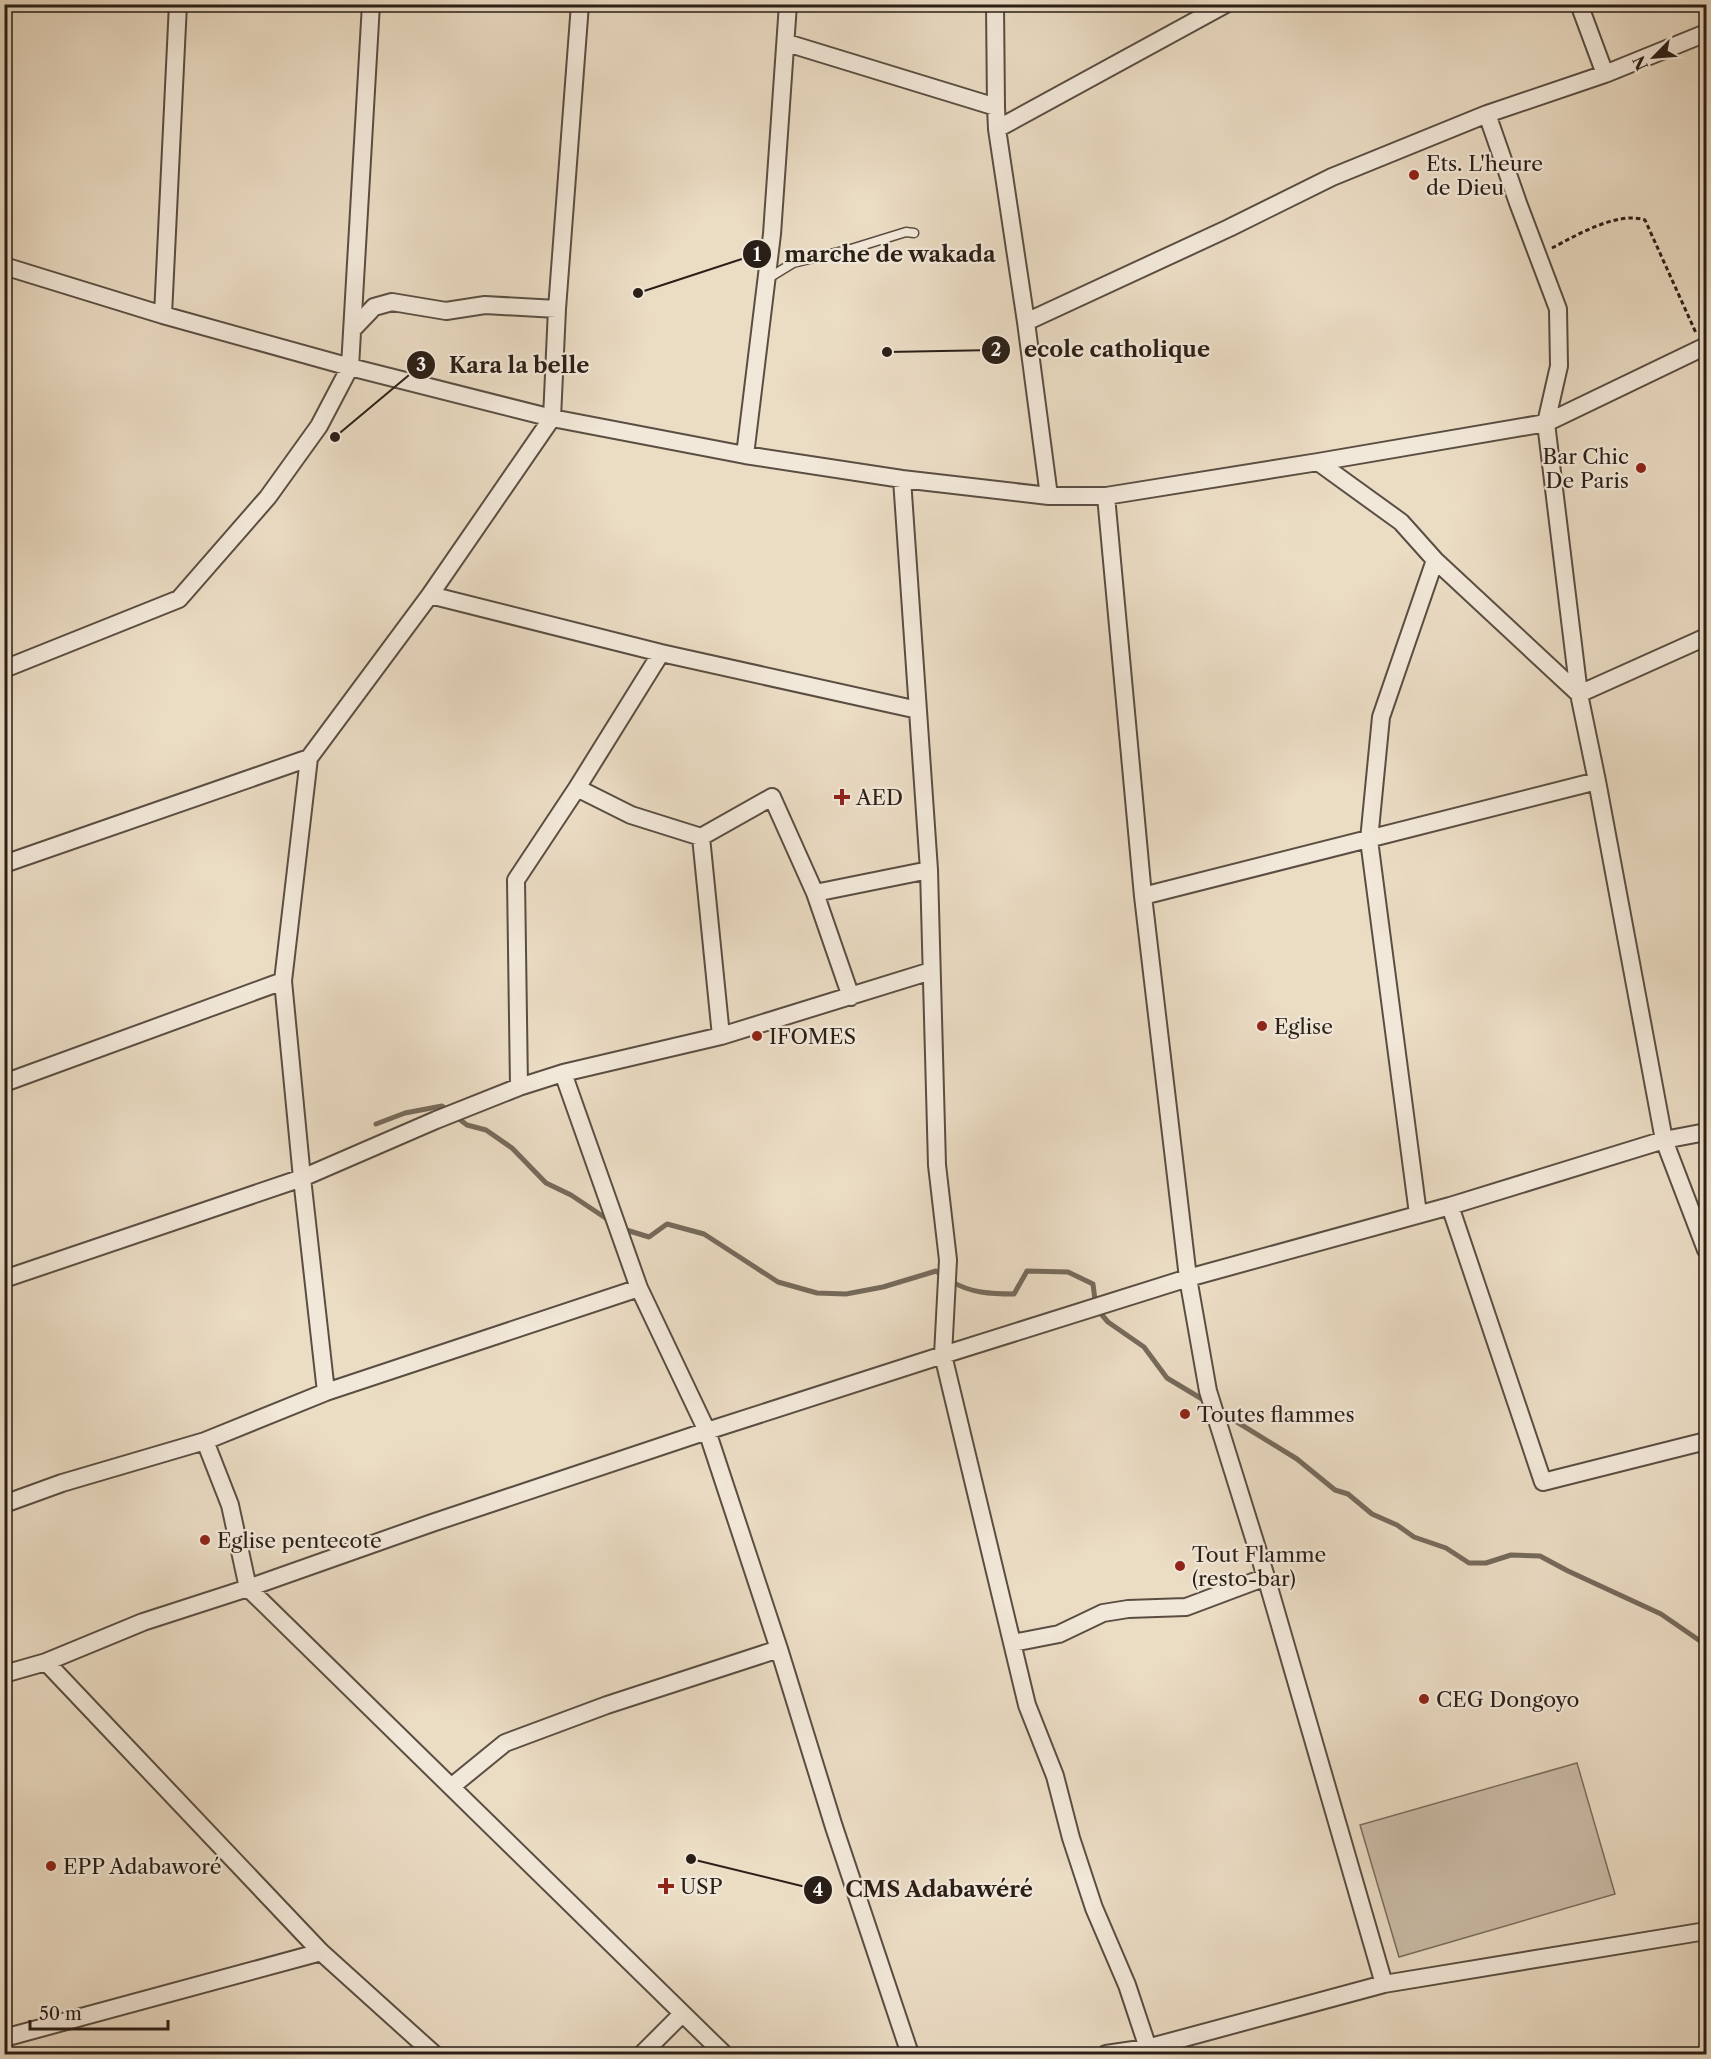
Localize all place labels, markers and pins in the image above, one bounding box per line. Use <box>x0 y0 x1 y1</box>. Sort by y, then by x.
place label: Ets. L'heure de Dieu <box>1426 151 1543 200</box>
marker: Ets. L'heure de Dieu <box>1407 168 1421 182</box>
callout: marche de wakada <box>742 234 1008 274</box>
callout: ecole catholique <box>981 330 1222 370</box>
callout: Kara la belle <box>406 345 601 385</box>
place label: Bar Chic De Paris <box>1542 444 1629 493</box>
marker: Bar Chic De Paris <box>1634 461 1648 475</box>
place label: AED <box>855 785 903 810</box>
marker: AED <box>833 788 851 806</box>
place label: Eglise <box>1274 1014 1333 1039</box>
marker: Eglise <box>1255 1019 1269 1033</box>
place label: IFOMES <box>769 1024 856 1049</box>
marker: IFOMES <box>750 1029 764 1043</box>
place label: Toutes flammes <box>1197 1402 1355 1427</box>
marker: Toutes flammes <box>1178 1407 1192 1421</box>
place label: Eglise pentecote <box>217 1528 382 1553</box>
marker: Eglise pentecote <box>198 1533 212 1547</box>
place label: Tout Flamme (resto-bar) <box>1192 1542 1326 1591</box>
marker: Tout Flamme (resto-bar) <box>1173 1559 1187 1573</box>
place label: CEG Dongoyo <box>1436 1687 1579 1712</box>
marker: CEG Dongoyo <box>1417 1692 1431 1706</box>
place label: EPP Adabaworé <box>63 1854 222 1879</box>
marker: EPP Adabaworé <box>44 1859 58 1873</box>
callout: CMS Adabawéré <box>803 1870 1045 1910</box>
place label: USP <box>680 1874 723 1899</box>
marker: USP <box>657 1877 675 1895</box>

